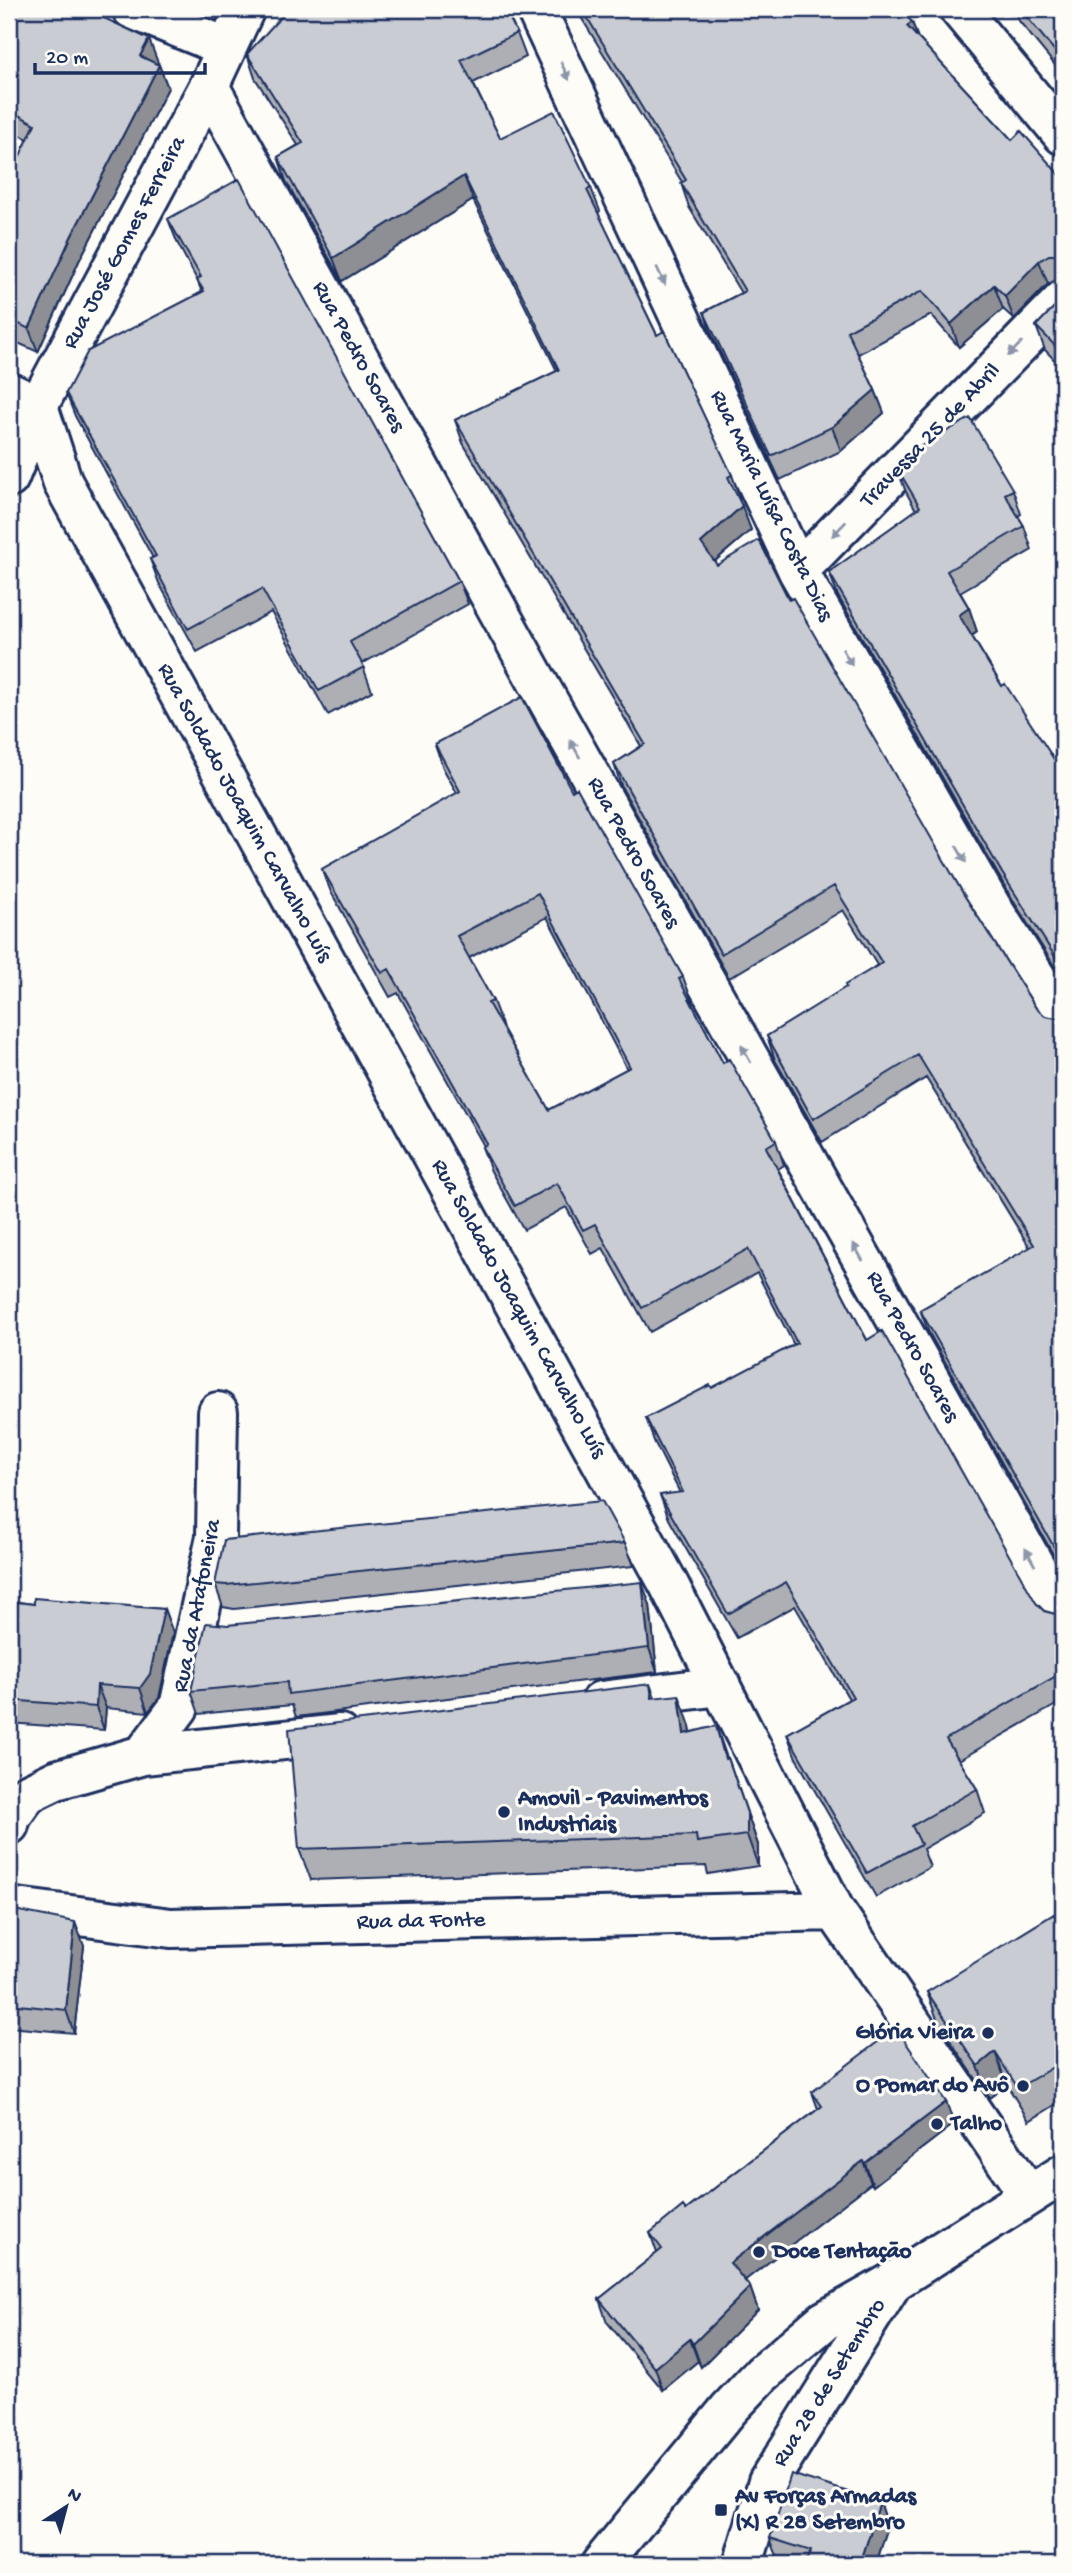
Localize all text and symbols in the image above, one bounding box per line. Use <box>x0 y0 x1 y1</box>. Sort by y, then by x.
scale bar <box>35 32 205 76</box>
text: 20 m <box>46 47 88 72</box>
one-way arrow <box>559 60 570 81</box>
street label: Rua José Gomes Ferreira <box>57 131 193 354</box>
one-way arrow <box>656 266 667 287</box>
street label: Rua Pedro Soares <box>305 277 411 438</box>
one-way arrow <box>1008 340 1024 357</box>
street label: Travessa 25 de Abril <box>854 358 1007 515</box>
street label: Rua Maria Luísa Costa Dias <box>703 386 839 626</box>
one-way arrow <box>831 520 847 537</box>
one-way arrow <box>841 647 853 666</box>
street label: Rua Soldado Joaquim Carvalho Luís <box>150 659 338 968</box>
one-way arrow <box>569 739 581 758</box>
street label: Rua Pedro Soares <box>580 773 686 934</box>
one-way arrow <box>955 844 967 863</box>
one-way arrow <box>740 1044 752 1063</box>
street label: Rua Soldado Joaquim Carvalho Luís <box>424 1155 612 1464</box>
one-way arrow <box>852 1242 864 1261</box>
street label: Rua Pedro Soares <box>859 1267 965 1428</box>
street label: Rua da Atafoneira <box>168 1516 228 1695</box>
one-way arrow <box>1024 1547 1036 1566</box>
place label: Amovil - Pavimentos Industriais <box>517 1786 709 1839</box>
marker: Amovil - Pavimentos Industriais <box>496 1804 512 1820</box>
street label: Rua da Fonte <box>356 1907 487 1937</box>
place label: Glória Vieira <box>856 2020 975 2047</box>
marker: Glória Vieira <box>980 2025 996 2041</box>
place label: O Pomar do Avô <box>856 2073 1009 2100</box>
marker: O Pomar do Avô <box>1015 2078 1031 2094</box>
place label: Talho <box>949 2111 1002 2138</box>
marker: Talho <box>929 2116 945 2132</box>
place label: Doce Tentação <box>771 2239 911 2266</box>
marker: Doce Tentação <box>751 2244 767 2260</box>
street label: Rua 28 de Setembro <box>767 2294 893 2472</box>
north arrow <box>32 2472 102 2542</box>
text: N <box>62 2483 86 2509</box>
place label: Av Forças Armadas (X) R 28 Setembro <box>734 2484 918 2537</box>
marker: Av Forças Armadas (X) R 28 Setembro <box>713 2502 729 2518</box>

